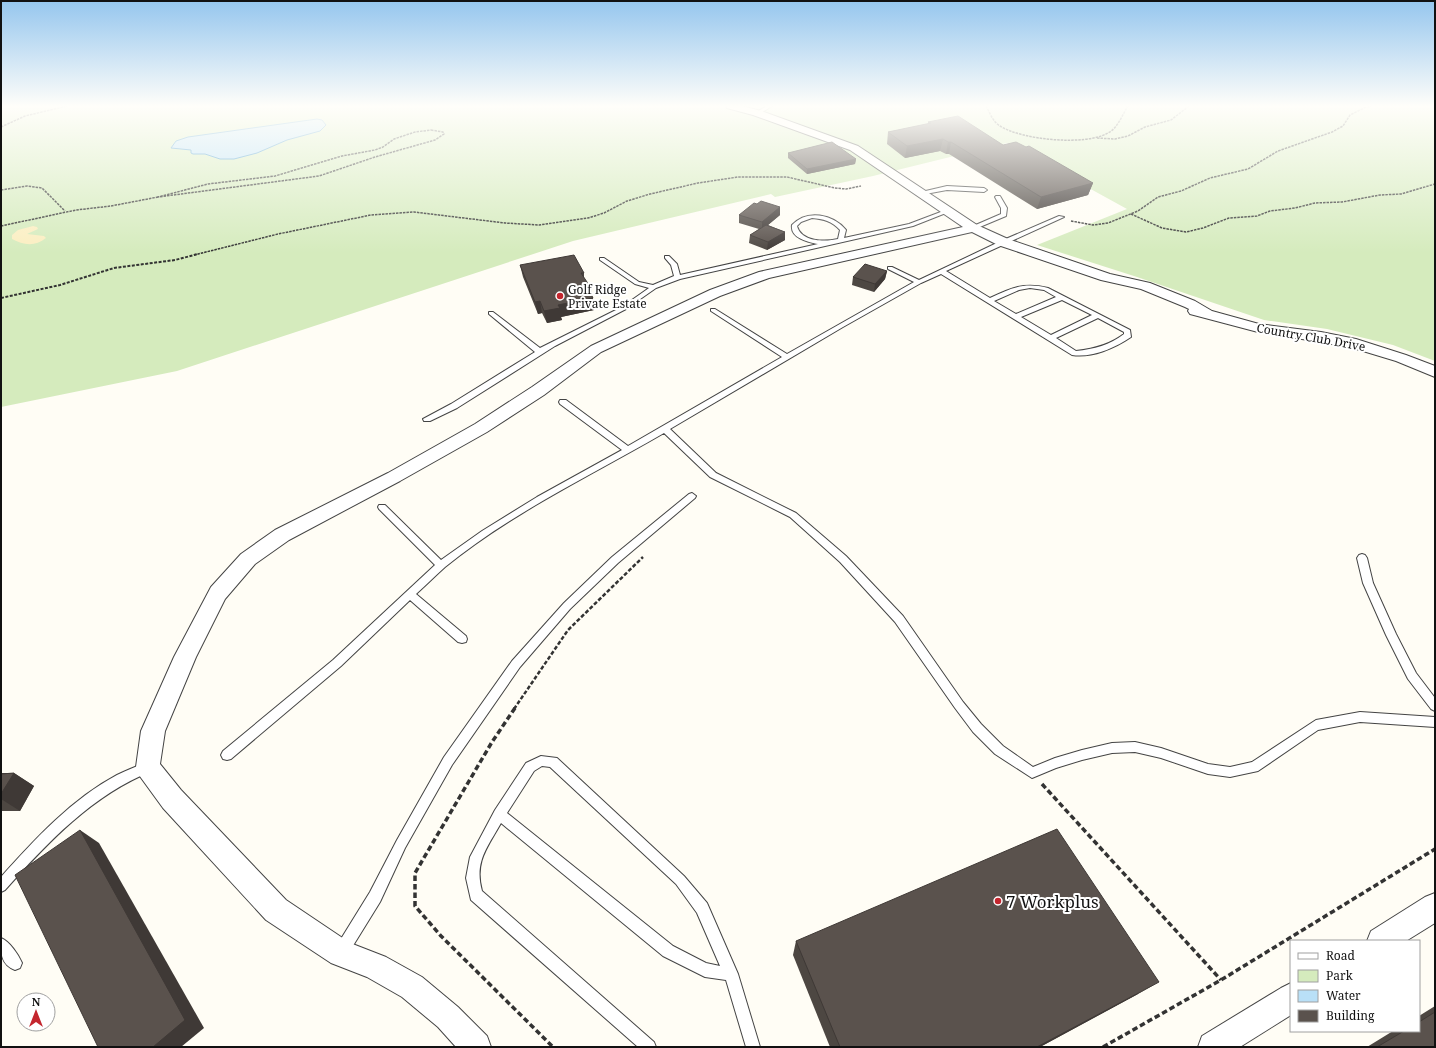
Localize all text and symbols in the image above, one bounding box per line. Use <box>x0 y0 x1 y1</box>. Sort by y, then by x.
place label: Golf Ridge Private Estate <box>568 281 647 312</box>
marker: Golf Ridge Private Estate <box>555 291 565 301</box>
street label: Country Club Drive <box>1255 319 1367 355</box>
place label: 7 Workplus <box>1006 890 1099 913</box>
marker: 7 Workplus <box>993 896 1003 906</box>
legend <box>1290 940 1420 1032</box>
text: Road <box>1326 947 1356 964</box>
text: Park <box>1326 967 1354 984</box>
text: Water <box>1326 987 1361 1004</box>
north arrow <box>16 992 56 1032</box>
text: N <box>32 994 41 1009</box>
text: Building <box>1326 1007 1375 1024</box>

